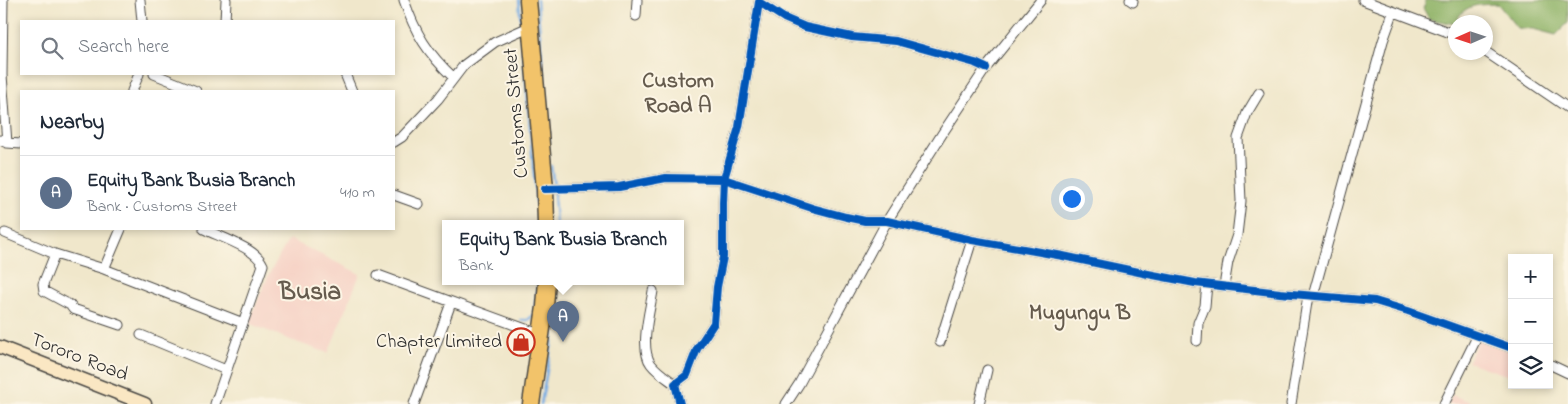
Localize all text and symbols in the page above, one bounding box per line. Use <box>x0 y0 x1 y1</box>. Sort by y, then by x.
north arrow <box>1448 15 1493 60</box>
search box <box>20 20 395 75</box>
icon: search <box>38 34 66 62</box>
text: Search here <box>78 34 169 61</box>
street label: Customs Street <box>497 46 537 179</box>
district label: Custom Road A <box>642 66 714 123</box>
text: Nearby <box>40 108 104 138</box>
text: Equity Bank Busia Branch <box>87 168 295 195</box>
text: A <box>51 181 61 205</box>
text: 410 m <box>340 181 375 205</box>
your location <box>1059 186 1085 212</box>
text: Bank · Customs Street <box>87 195 237 219</box>
popup <box>442 220 684 285</box>
text: Equity Bank Busia Branch <box>459 227 667 254</box>
text: Bank <box>459 254 493 278</box>
map controls <box>1508 254 1553 389</box>
button: + <box>1508 254 1553 299</box>
district label: Busia <box>278 275 341 311</box>
district label: Mugungu B <box>1029 298 1131 331</box>
button: − <box>1508 299 1553 344</box>
pin: A <box>547 301 579 342</box>
street label: Tororo Road <box>26 326 132 390</box>
shop icon: Chapter Limited <box>506 327 536 357</box>
place label: Chapter Limited <box>376 328 502 357</box>
button: layers <box>1508 344 1553 389</box>

